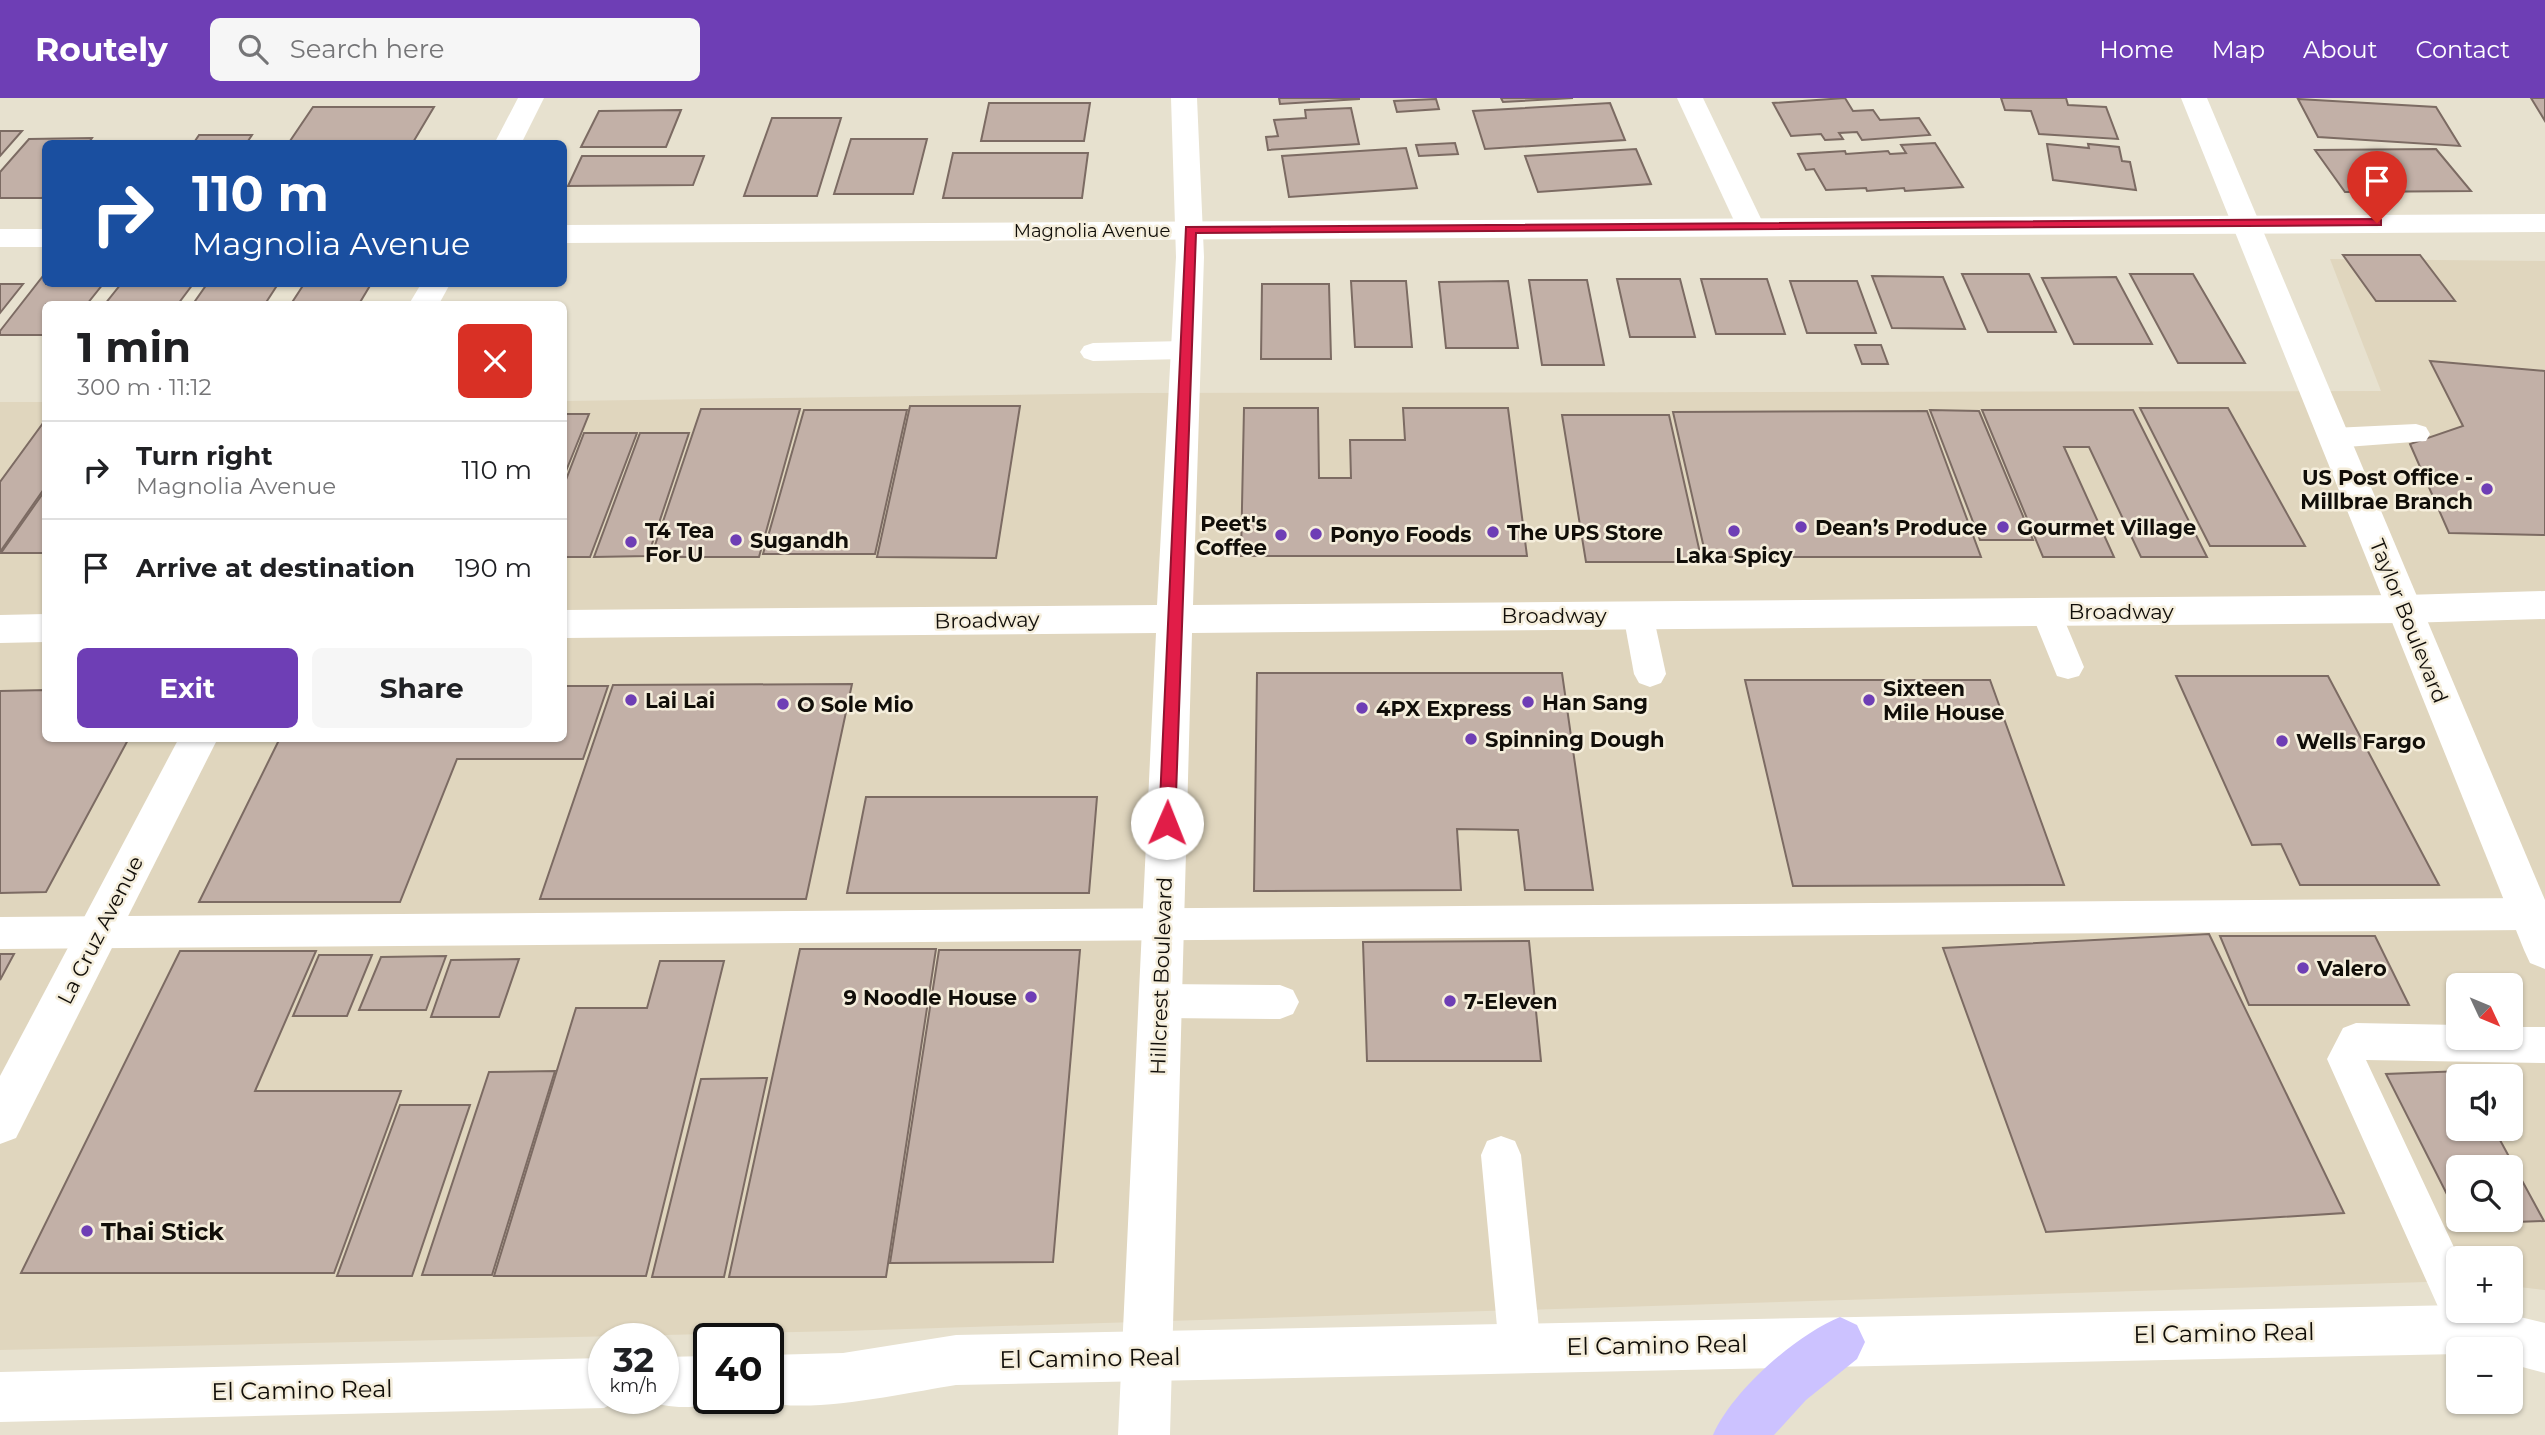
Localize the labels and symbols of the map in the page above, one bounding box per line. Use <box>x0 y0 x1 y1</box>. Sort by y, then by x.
pin <box>2347 151 2407 223</box>
street label: Magnolia Avenue <box>1014 220 1170 242</box>
place label: US Post Office - Millbrae Branch <box>2300 465 2473 514</box>
marker: US Post Office - Millbrae Branch <box>2479 481 2495 497</box>
place label: Peet's Coffee <box>1196 511 1267 560</box>
place label: Dean’s Produce <box>1815 515 1987 540</box>
place label: Gourmet Village <box>2017 515 2196 540</box>
place label: T4 Tea For U <box>645 518 714 567</box>
marker: Dean’s Produce <box>1793 519 1809 535</box>
marker: Gourmet Village <box>1995 519 2011 535</box>
place label: The UPS Store <box>1507 520 1663 545</box>
place label: Ponyo Foods <box>1330 522 1471 547</box>
marker: Laka Spicy <box>1726 523 1742 539</box>
marker: The UPS Store <box>1485 524 1501 540</box>
marker: Ponyo Foods <box>1308 526 1324 542</box>
marker: Peet's Coffee <box>1273 527 1289 543</box>
place label: Sugandh <box>750 528 849 553</box>
marker: Sugandh <box>728 532 744 548</box>
marker: T4 Tea For U <box>623 534 639 550</box>
street label: Taylor Boulevard <box>2365 535 2453 707</box>
place label: Laka Spicy <box>1675 543 1793 568</box>
street label: Broadway <box>2068 599 2174 624</box>
street label: Broadway <box>1501 603 1607 628</box>
street label: Broadway <box>934 607 1040 633</box>
place label: Sixteen Mile House <box>1883 676 2004 725</box>
place label: Lai Lai <box>645 688 715 713</box>
place label: Han Sang <box>1542 690 1648 715</box>
marker: Lai Lai <box>623 692 639 708</box>
place label: O Sole Mio <box>797 692 914 717</box>
marker: Sixteen Mile House <box>1861 692 1877 708</box>
marker: Han Sang <box>1520 694 1536 710</box>
marker: O Sole Mio <box>775 696 791 712</box>
place label: 4PX Express <box>1376 696 1512 721</box>
marker: 4PX Express <box>1354 700 1370 716</box>
place label: Spinning Dough <box>1485 727 1665 752</box>
place label: Wells Fargo <box>2296 729 2426 754</box>
marker: Spinning Dough <box>1463 731 1479 747</box>
marker: Wells Fargo <box>2274 733 2290 749</box>
position arrow <box>1130 786 1204 860</box>
street label: La Cruz Avenue <box>52 852 148 1008</box>
street label: Hillcrest Boulevard <box>1145 877 1177 1075</box>
place label: Valero <box>2316 956 2387 981</box>
marker: Valero <box>2295 960 2311 976</box>
north arrow <box>2446 973 2524 1050</box>
place label: 9 Noodle House <box>844 985 1017 1010</box>
marker: 9 Noodle House <box>1023 989 1039 1005</box>
place label: 7-Eleven <box>1464 989 1558 1014</box>
marker: 7-Eleven <box>1442 993 1458 1009</box>
place label: Thai Stick <box>101 1217 224 1246</box>
marker: Thai Stick <box>79 1223 95 1239</box>
street label: El Camino Real <box>2133 1317 2315 1349</box>
speed limit sign: 40 <box>693 1323 784 1414</box>
street label: El Camino Real <box>1566 1329 1748 1361</box>
street label: El Camino Real <box>999 1342 1181 1374</box>
street label: El Camino Real <box>211 1374 393 1406</box>

